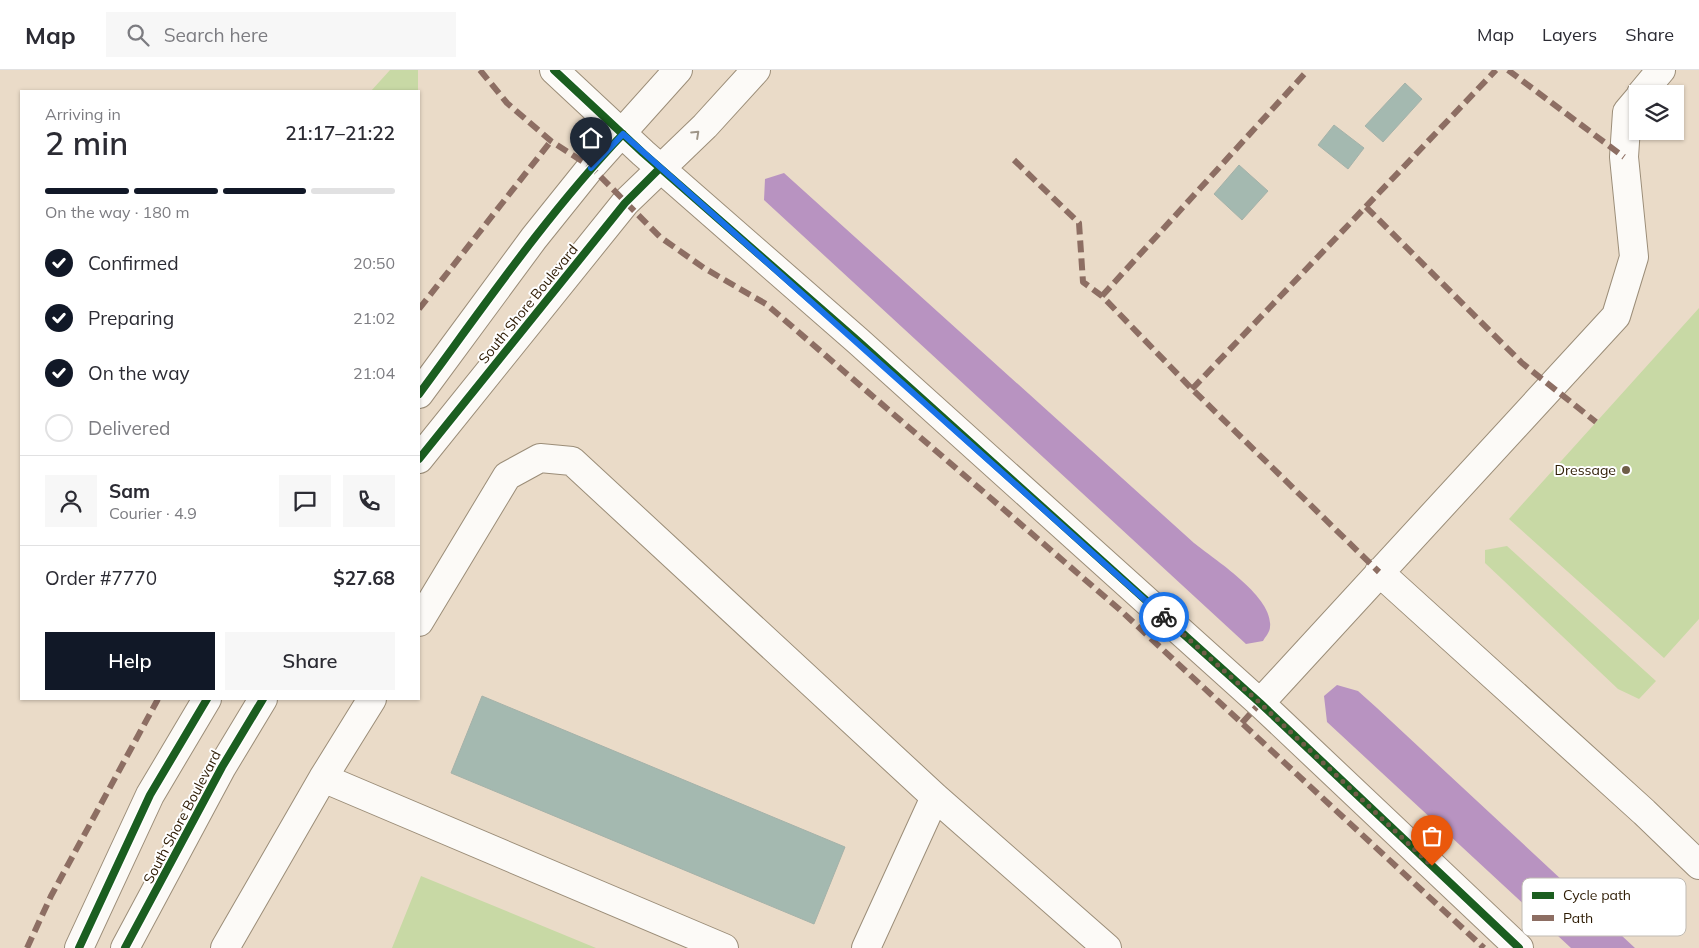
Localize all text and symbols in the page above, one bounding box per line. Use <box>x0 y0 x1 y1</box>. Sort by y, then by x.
search box <box>106 12 456 57</box>
text: Map <box>25 20 76 50</box>
icon: search <box>124 21 152 49</box>
text: Search here <box>164 23 268 47</box>
text: Map <box>1477 23 1514 46</box>
text: Layers <box>1542 23 1597 46</box>
text: Share <box>1625 23 1674 46</box>
map controls <box>1629 85 1684 140</box>
button: layers <box>1629 85 1684 140</box>
text: Arriving in <box>45 104 121 124</box>
pin <box>570 117 612 168</box>
text: 21:17–21:22 <box>285 121 395 145</box>
text: 2 min <box>45 123 128 163</box>
icon: home <box>577 124 605 152</box>
one-way arrow <box>690 131 699 140</box>
text: On the way · 180 m <box>45 202 190 222</box>
street label: South Shore Boulevard <box>474 241 582 367</box>
icon: check <box>45 249 73 277</box>
text: Confirmed <box>88 251 179 275</box>
text: 20:50 <box>353 253 395 273</box>
icon: check <box>45 304 73 332</box>
text: Preparing <box>88 306 174 330</box>
text: 21:02 <box>353 308 395 328</box>
icon: check <box>45 359 73 387</box>
text: On the way <box>88 361 190 385</box>
text: 21:04 <box>353 363 395 383</box>
text: Delivered <box>88 416 170 440</box>
place label: Dressage <box>1555 461 1616 479</box>
marker: Dressage <box>1620 464 1632 476</box>
button: person <box>45 475 97 527</box>
button: chat <box>279 475 331 527</box>
button: phone <box>343 475 395 527</box>
text: Sam <box>109 479 150 503</box>
text: Courier · 4.9 <box>109 503 197 523</box>
text: Order #7770 <box>45 566 157 590</box>
text: $27.68 <box>333 566 395 590</box>
courier <box>1139 592 1189 642</box>
icon: bike <box>1150 603 1178 631</box>
button: Help <box>45 632 215 690</box>
button: Share <box>225 632 395 690</box>
street label: South Shore Boulevard <box>139 747 225 887</box>
pin <box>1411 815 1453 866</box>
icon: bag <box>1418 822 1446 850</box>
legend <box>1522 878 1686 936</box>
text: Cycle path <box>1563 886 1631 904</box>
text: Path <box>1563 909 1593 927</box>

